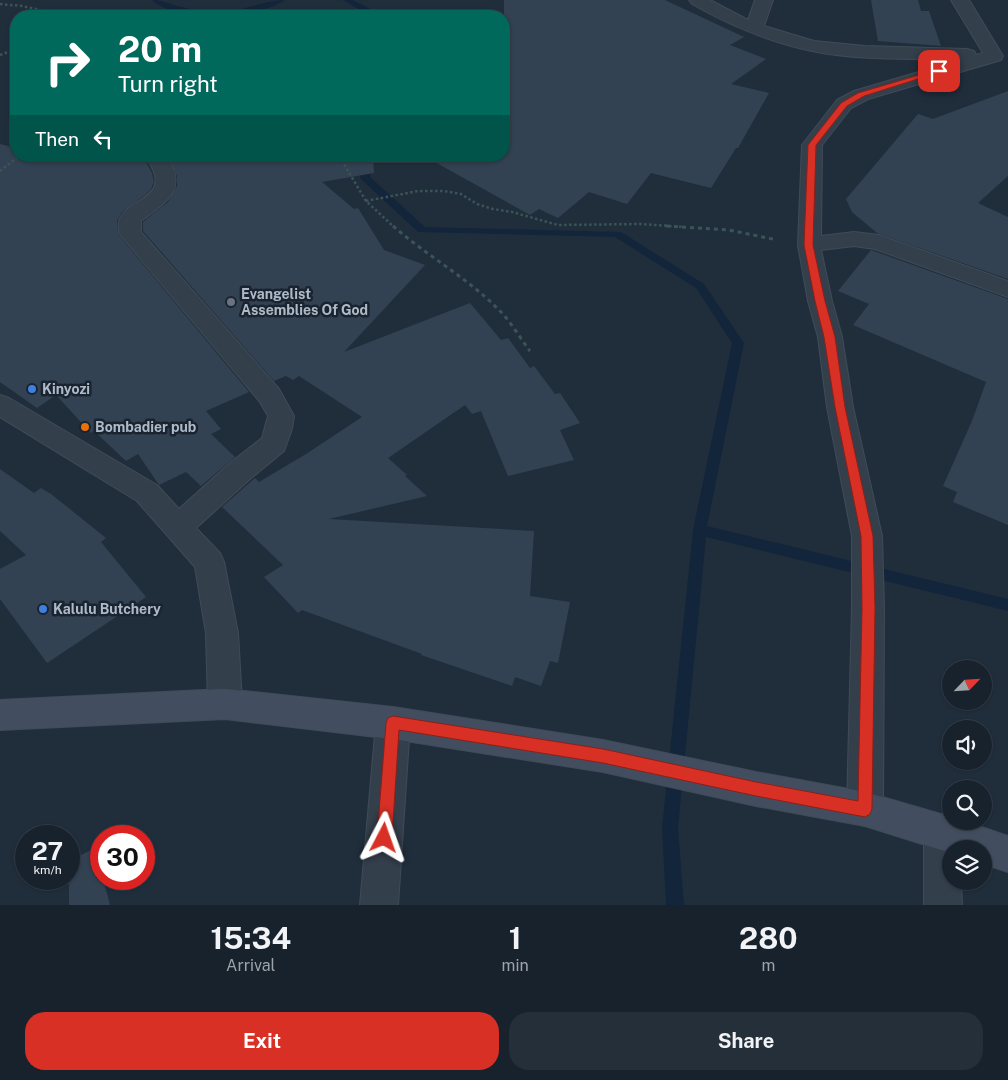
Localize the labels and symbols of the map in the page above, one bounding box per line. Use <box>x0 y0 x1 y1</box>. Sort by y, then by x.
pin <box>918 50 960 92</box>
place label: Evangelist Assemblies Of God <box>241 286 368 318</box>
marker: Evangelist Assemblies Of God <box>225 296 237 308</box>
place label: Kinyozi <box>42 381 90 397</box>
marker: Kinyozi <box>26 383 38 395</box>
place label: Bombadier pub <box>95 419 196 435</box>
marker: Bombadier pub <box>79 421 91 433</box>
place label: Kalulu Butchery <box>53 601 161 617</box>
marker: Kalulu Butchery <box>37 603 49 615</box>
north arrow <box>942 660 992 710</box>
position arrow <box>357 811 409 863</box>
speed limit sign: 30 <box>90 825 155 890</box>

